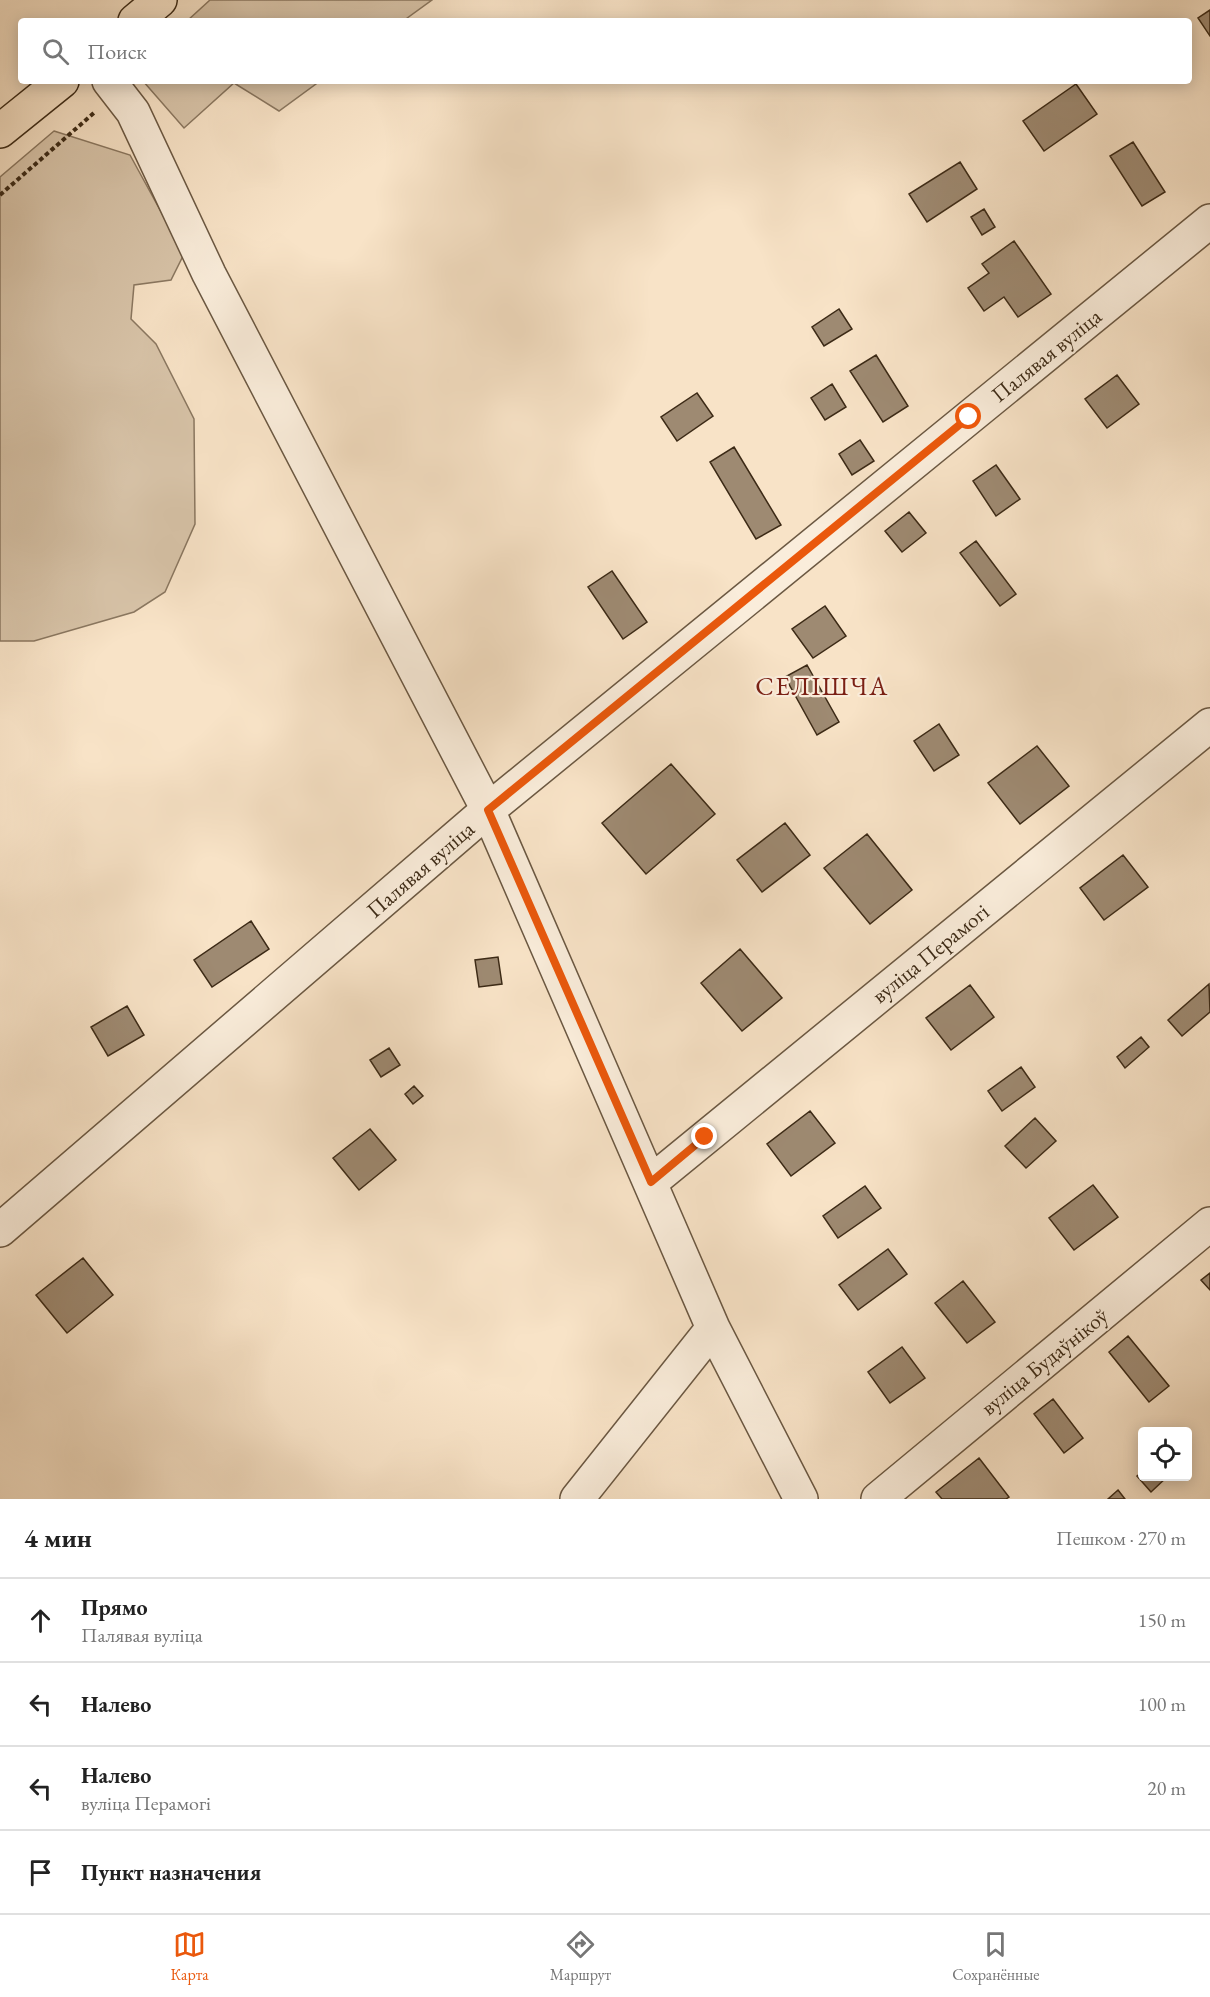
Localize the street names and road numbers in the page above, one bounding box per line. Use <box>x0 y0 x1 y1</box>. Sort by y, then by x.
street label: Палявая вуліца <box>985 302 1108 409</box>
street label: Палявая вуліца <box>360 814 481 924</box>
street label: вуліца Перамогі <box>866 897 995 1010</box>
street label: вуліца Будаўнікоў <box>975 1301 1114 1422</box>

